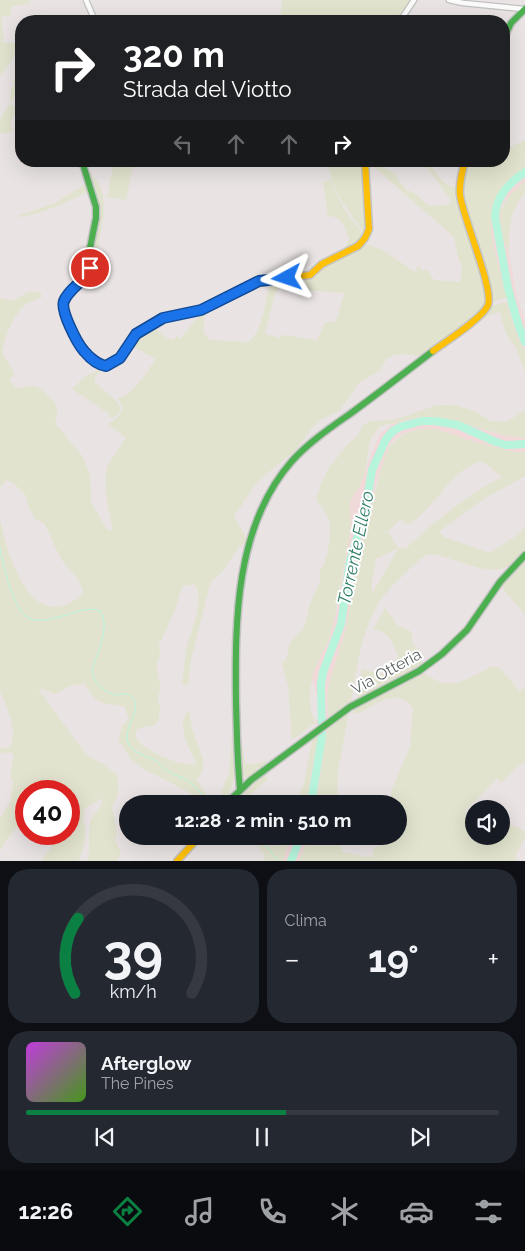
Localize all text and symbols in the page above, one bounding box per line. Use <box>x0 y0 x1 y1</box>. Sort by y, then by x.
text: 320 m <box>123 34 225 75</box>
icon: right <box>40 35 105 100</box>
text: Strada del Viotto <box>123 76 292 102</box>
icon: left <box>169 130 197 158</box>
icon: ahead <box>222 130 250 158</box>
icon: ahead <box>275 130 303 158</box>
icon: right <box>328 130 356 158</box>
pin <box>69 247 111 289</box>
position arrow <box>260 251 312 303</box>
icon: arrive <box>76 254 104 282</box>
water label: Torrente Ellero <box>333 489 378 607</box>
street label: Via Otteria <box>348 644 425 698</box>
speed limit sign: 40 <box>15 780 80 845</box>
map controls <box>465 800 510 845</box>
button: sound <box>465 800 510 845</box>
text: 12:28 · 2 min · 510 m <box>175 809 351 831</box>
text: Clima <box>285 911 327 930</box>
text: 39 <box>103 923 163 984</box>
text: 19° <box>368 936 419 981</box>
text: − <box>285 943 300 976</box>
text: + <box>487 943 499 976</box>
text: km/h <box>110 981 157 1002</box>
text: Afterglow <box>101 1052 191 1074</box>
text: The Pines <box>101 1074 173 1093</box>
icon: previous <box>91 1123 119 1151</box>
icon: pause <box>248 1123 276 1151</box>
icon: next <box>406 1123 434 1151</box>
icon: directions <box>110 1194 145 1229</box>
icon: music <box>182 1194 217 1229</box>
icon: phone <box>255 1194 290 1229</box>
icon: climate <box>327 1194 362 1229</box>
icon: car <box>399 1194 434 1229</box>
icon: filters <box>471 1194 506 1229</box>
text: 12:26 <box>19 1198 73 1224</box>

